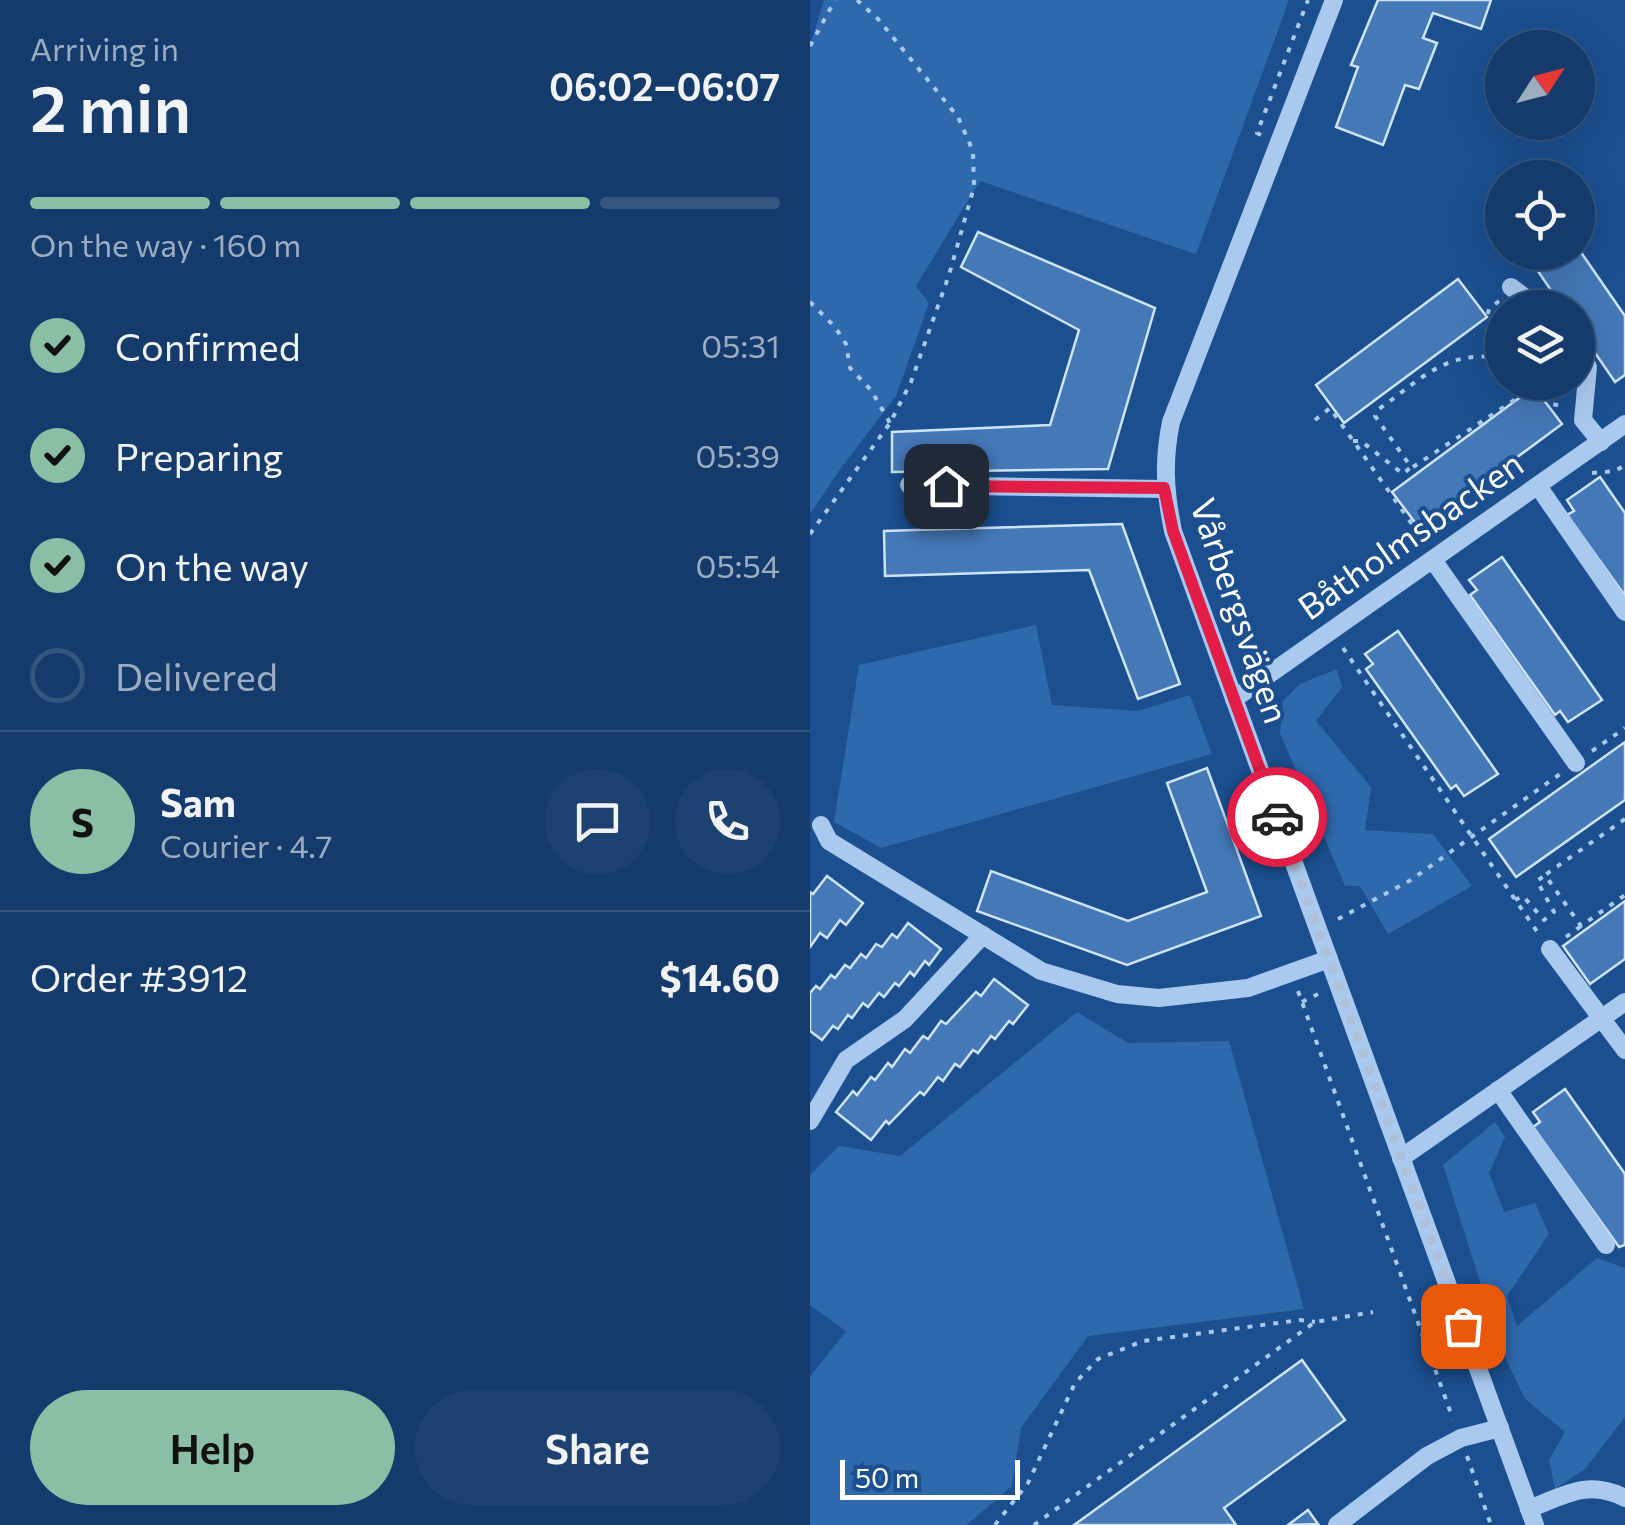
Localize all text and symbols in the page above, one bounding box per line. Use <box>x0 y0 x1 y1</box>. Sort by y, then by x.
text: Arriving in <box>30 28 179 68</box>
north arrow <box>1485 30 1595 140</box>
map controls <box>1485 30 1595 400</box>
text: 06:02–06:07 <box>549 62 780 109</box>
text: 2 min <box>30 66 191 145</box>
button: locate <box>1485 160 1595 270</box>
text: On the way · 160 m <box>30 224 301 264</box>
button: layers <box>1485 290 1595 400</box>
icon: check <box>30 318 85 373</box>
text: Confirmed <box>115 322 301 369</box>
text: 05:31 <box>701 325 780 365</box>
icon: check <box>30 428 85 483</box>
text: Preparing <box>115 432 283 479</box>
text: 05:39 <box>696 435 780 475</box>
street label: Båtholmsbacken <box>1289 441 1530 627</box>
pin <box>904 444 989 529</box>
icon: home <box>919 459 974 514</box>
street label: Vårbergsvägen <box>1183 492 1300 728</box>
icon: check <box>30 538 85 593</box>
text: On the way <box>115 542 309 589</box>
text: 05:54 <box>696 545 780 585</box>
text: Delivered <box>115 652 278 699</box>
courier <box>1227 767 1327 867</box>
button: chat <box>545 769 650 874</box>
button: phone <box>675 769 780 874</box>
text: Sam <box>160 778 236 825</box>
icon: car <box>1250 790 1305 845</box>
text: S <box>71 798 94 845</box>
text: Courier · 4.7 <box>160 825 333 865</box>
text: Order #3912 <box>30 953 248 1000</box>
text: $14.60 <box>660 953 780 1000</box>
pin <box>1421 1284 1506 1369</box>
icon: bag <box>1436 1299 1491 1354</box>
button: Help <box>30 1390 395 1505</box>
button: Share <box>415 1390 780 1505</box>
scale bar <box>840 1455 1020 1500</box>
text: 50 m <box>855 1460 919 1494</box>

